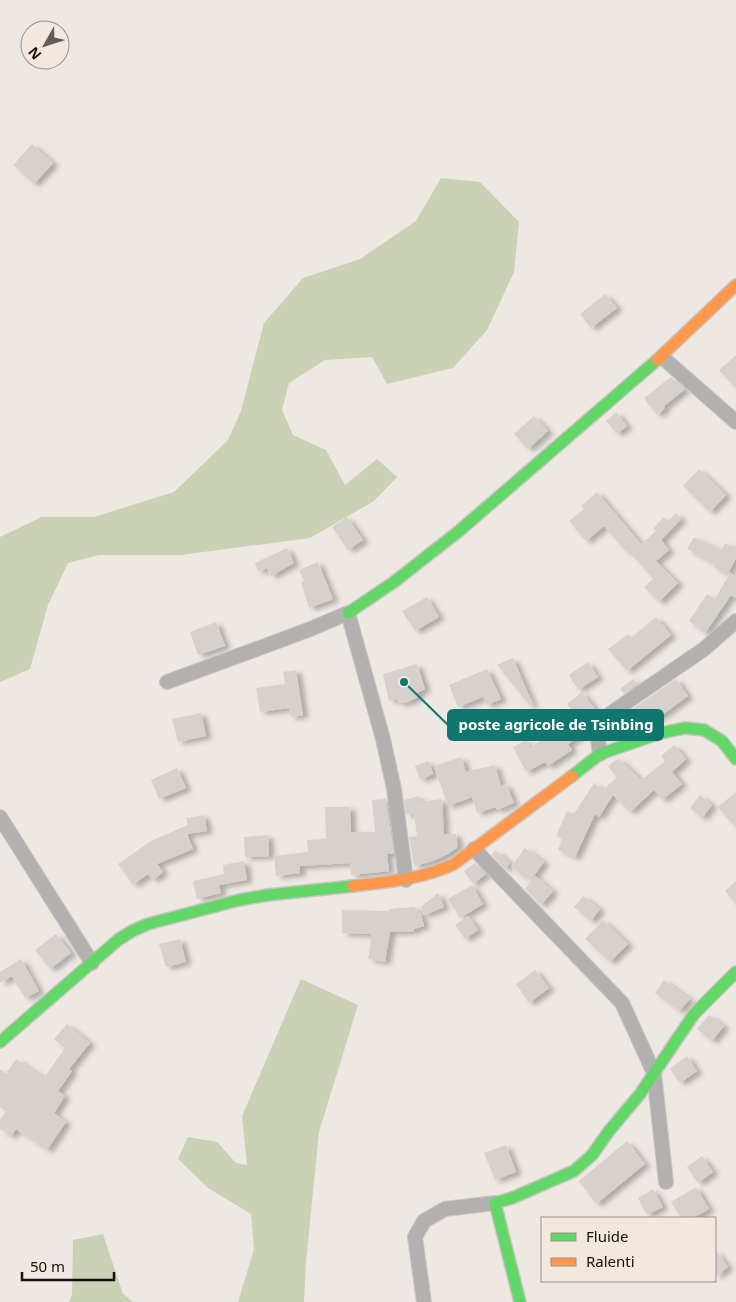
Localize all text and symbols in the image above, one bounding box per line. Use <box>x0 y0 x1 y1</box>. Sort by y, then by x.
north arrow <box>20 20 70 70</box>
text: N <box>24 43 45 64</box>
callout: poste agricole de Tsinbing <box>448 710 663 740</box>
text: poste agricole de Tsinbing <box>459 714 653 734</box>
legend <box>541 1217 716 1282</box>
text: Fluide <box>586 1226 628 1246</box>
scale bar <box>22 1250 115 1282</box>
text: Ralenti <box>586 1251 635 1271</box>
text: 50 m <box>30 1256 65 1276</box>

